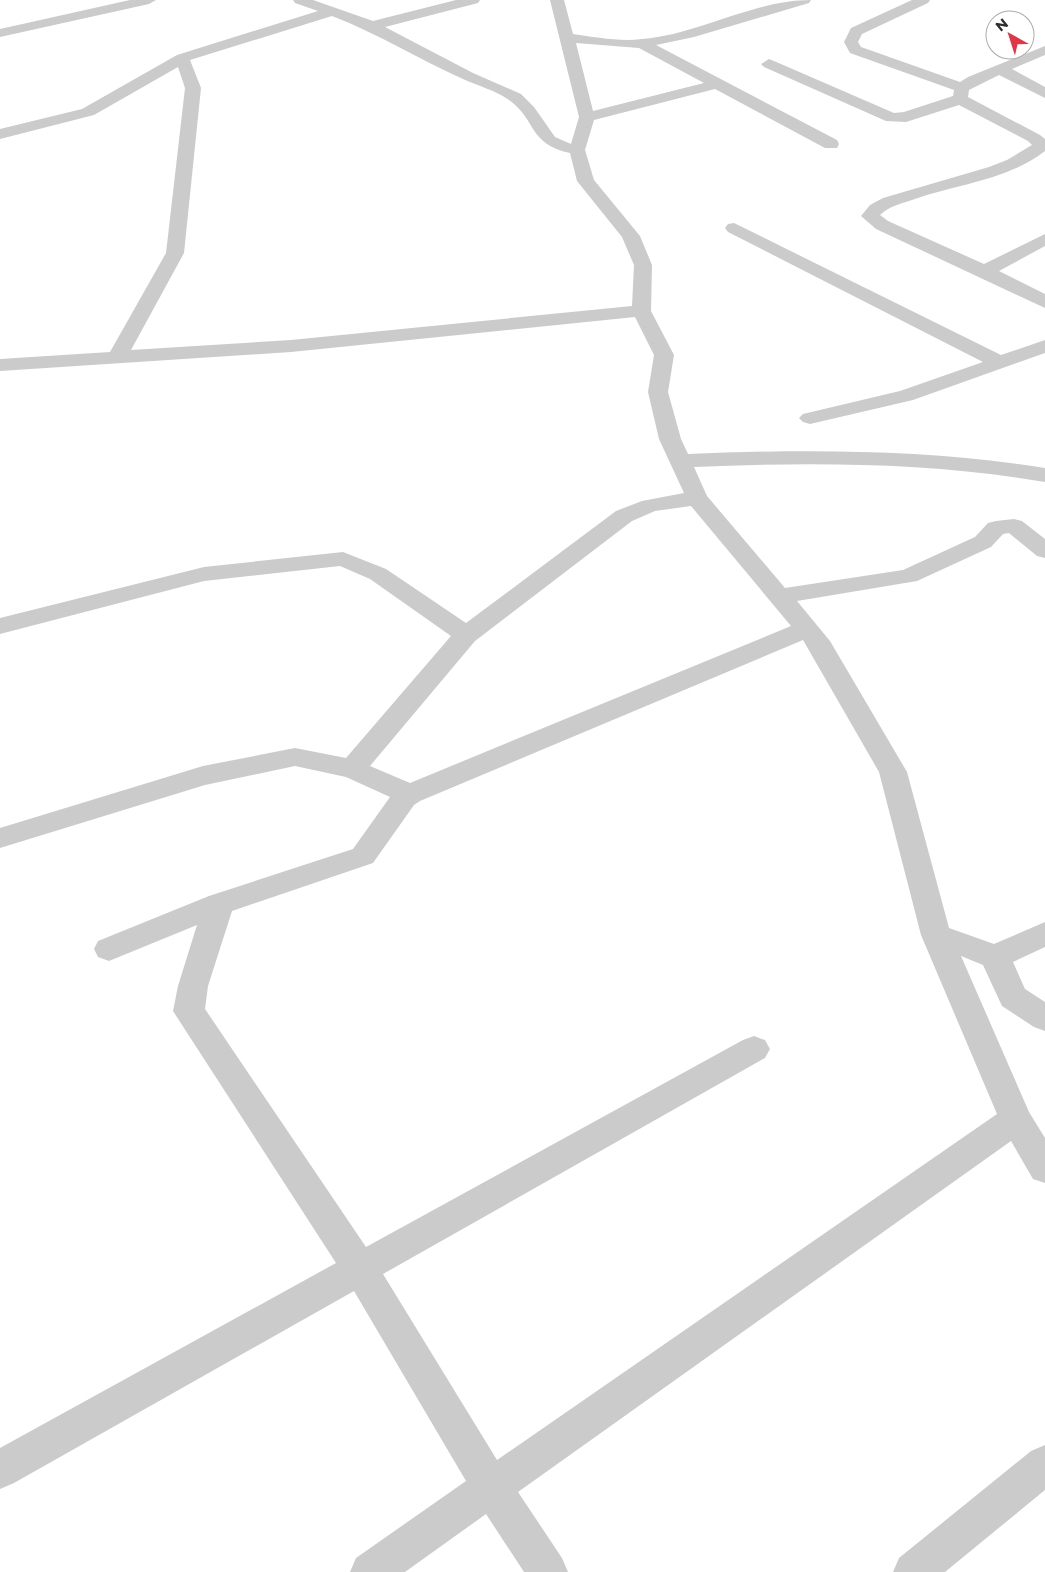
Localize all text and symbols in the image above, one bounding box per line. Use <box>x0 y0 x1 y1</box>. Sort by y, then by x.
north arrow <box>985 10 1035 60</box>
text: N <box>992 14 1012 35</box>

